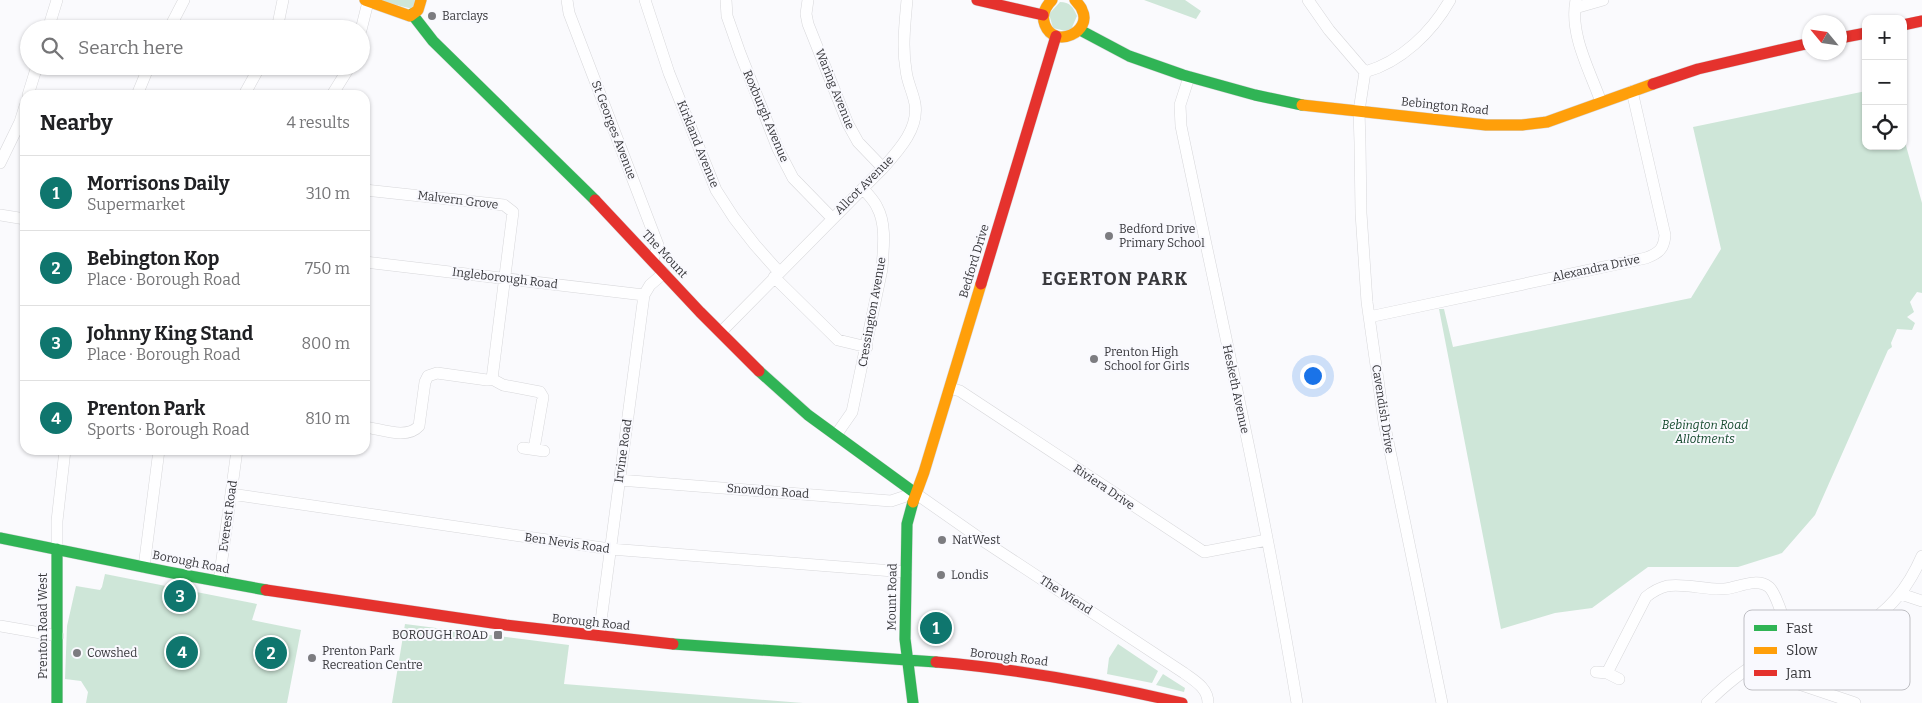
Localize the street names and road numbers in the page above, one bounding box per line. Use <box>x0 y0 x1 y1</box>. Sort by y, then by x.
street label: Waring Avenue <box>813 47 857 131</box>
street label: Roxburgh Avenue <box>740 68 792 164</box>
street label: St Georges Avenue <box>589 79 639 181</box>
street label: Bebington Road <box>1400 94 1490 118</box>
street label: Kirkland Avenue <box>674 98 722 190</box>
street label: Allcot Avenue <box>832 153 896 217</box>
street label: Malvern Grove <box>417 188 499 212</box>
street label: Bedford Drive <box>956 222 992 300</box>
street label: The Mount <box>639 227 691 281</box>
street label: Alexandra Drive <box>1551 252 1641 284</box>
street label: Cressington Avenue <box>855 256 889 368</box>
street label: Ingleborough Road <box>451 265 559 291</box>
street label: Hesketh Avenue <box>1220 343 1252 435</box>
street label: Cavendish Drive <box>1369 364 1397 454</box>
street label: Irvine Road <box>612 418 634 484</box>
street label: Riviera Drive <box>1071 461 1137 513</box>
street label: Everest Road <box>216 479 240 553</box>
street label: Snowdon Road <box>726 481 810 501</box>
street label: Ben Nevis Road <box>523 530 611 556</box>
street label: Borough Road <box>151 548 231 576</box>
street label: Mount Road <box>884 563 900 631</box>
street label: Prenton Road West <box>36 572 50 679</box>
street label: The Wiend <box>1037 573 1095 617</box>
street label: Borough Road <box>551 611 631 633</box>
street label: Borough Road <box>969 645 1049 669</box>

